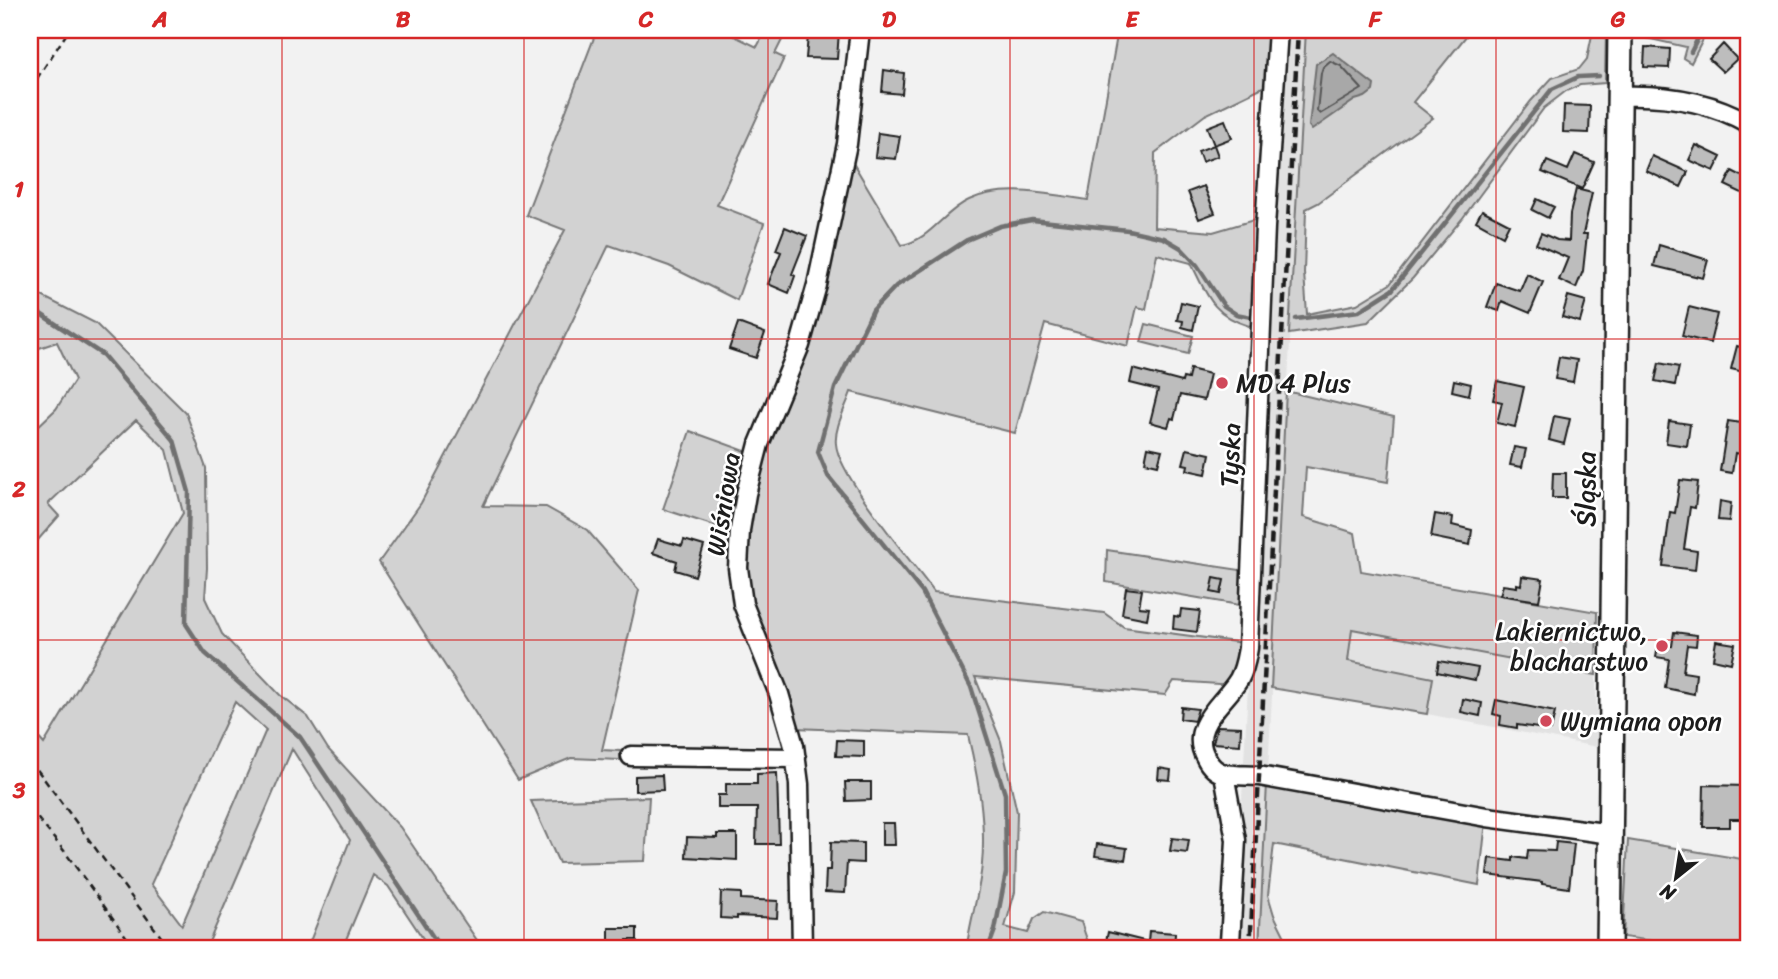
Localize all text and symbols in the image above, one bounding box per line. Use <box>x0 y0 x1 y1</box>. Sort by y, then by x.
text: A <box>151 0 168 40</box>
text: B <box>396 0 411 40</box>
text: C <box>638 0 654 40</box>
text: D <box>882 0 897 40</box>
text: E <box>1126 0 1141 40</box>
text: F <box>1368 0 1383 40</box>
text: G <box>1610 0 1626 40</box>
text: 1 <box>14 169 24 210</box>
place label: MD 4 Plus <box>1236 360 1351 406</box>
marker: MD 4 Plus <box>1214 375 1230 391</box>
street label: Tyska <box>1206 422 1254 488</box>
street label: Wiśniowa <box>692 449 754 559</box>
street label: Śląska <box>1563 451 1609 527</box>
text: 2 <box>11 469 26 510</box>
place label: Lakiernictwo, blacharstwo <box>1495 608 1648 684</box>
marker: Lakiernictwo, blacharstwo <box>1654 638 1670 654</box>
place label: Wymiana opon <box>1560 698 1722 744</box>
marker: Wymiana opon <box>1538 713 1554 729</box>
text: 3 <box>12 770 26 811</box>
north arrow <box>1642 842 1712 912</box>
text: N <box>1653 874 1683 910</box>

